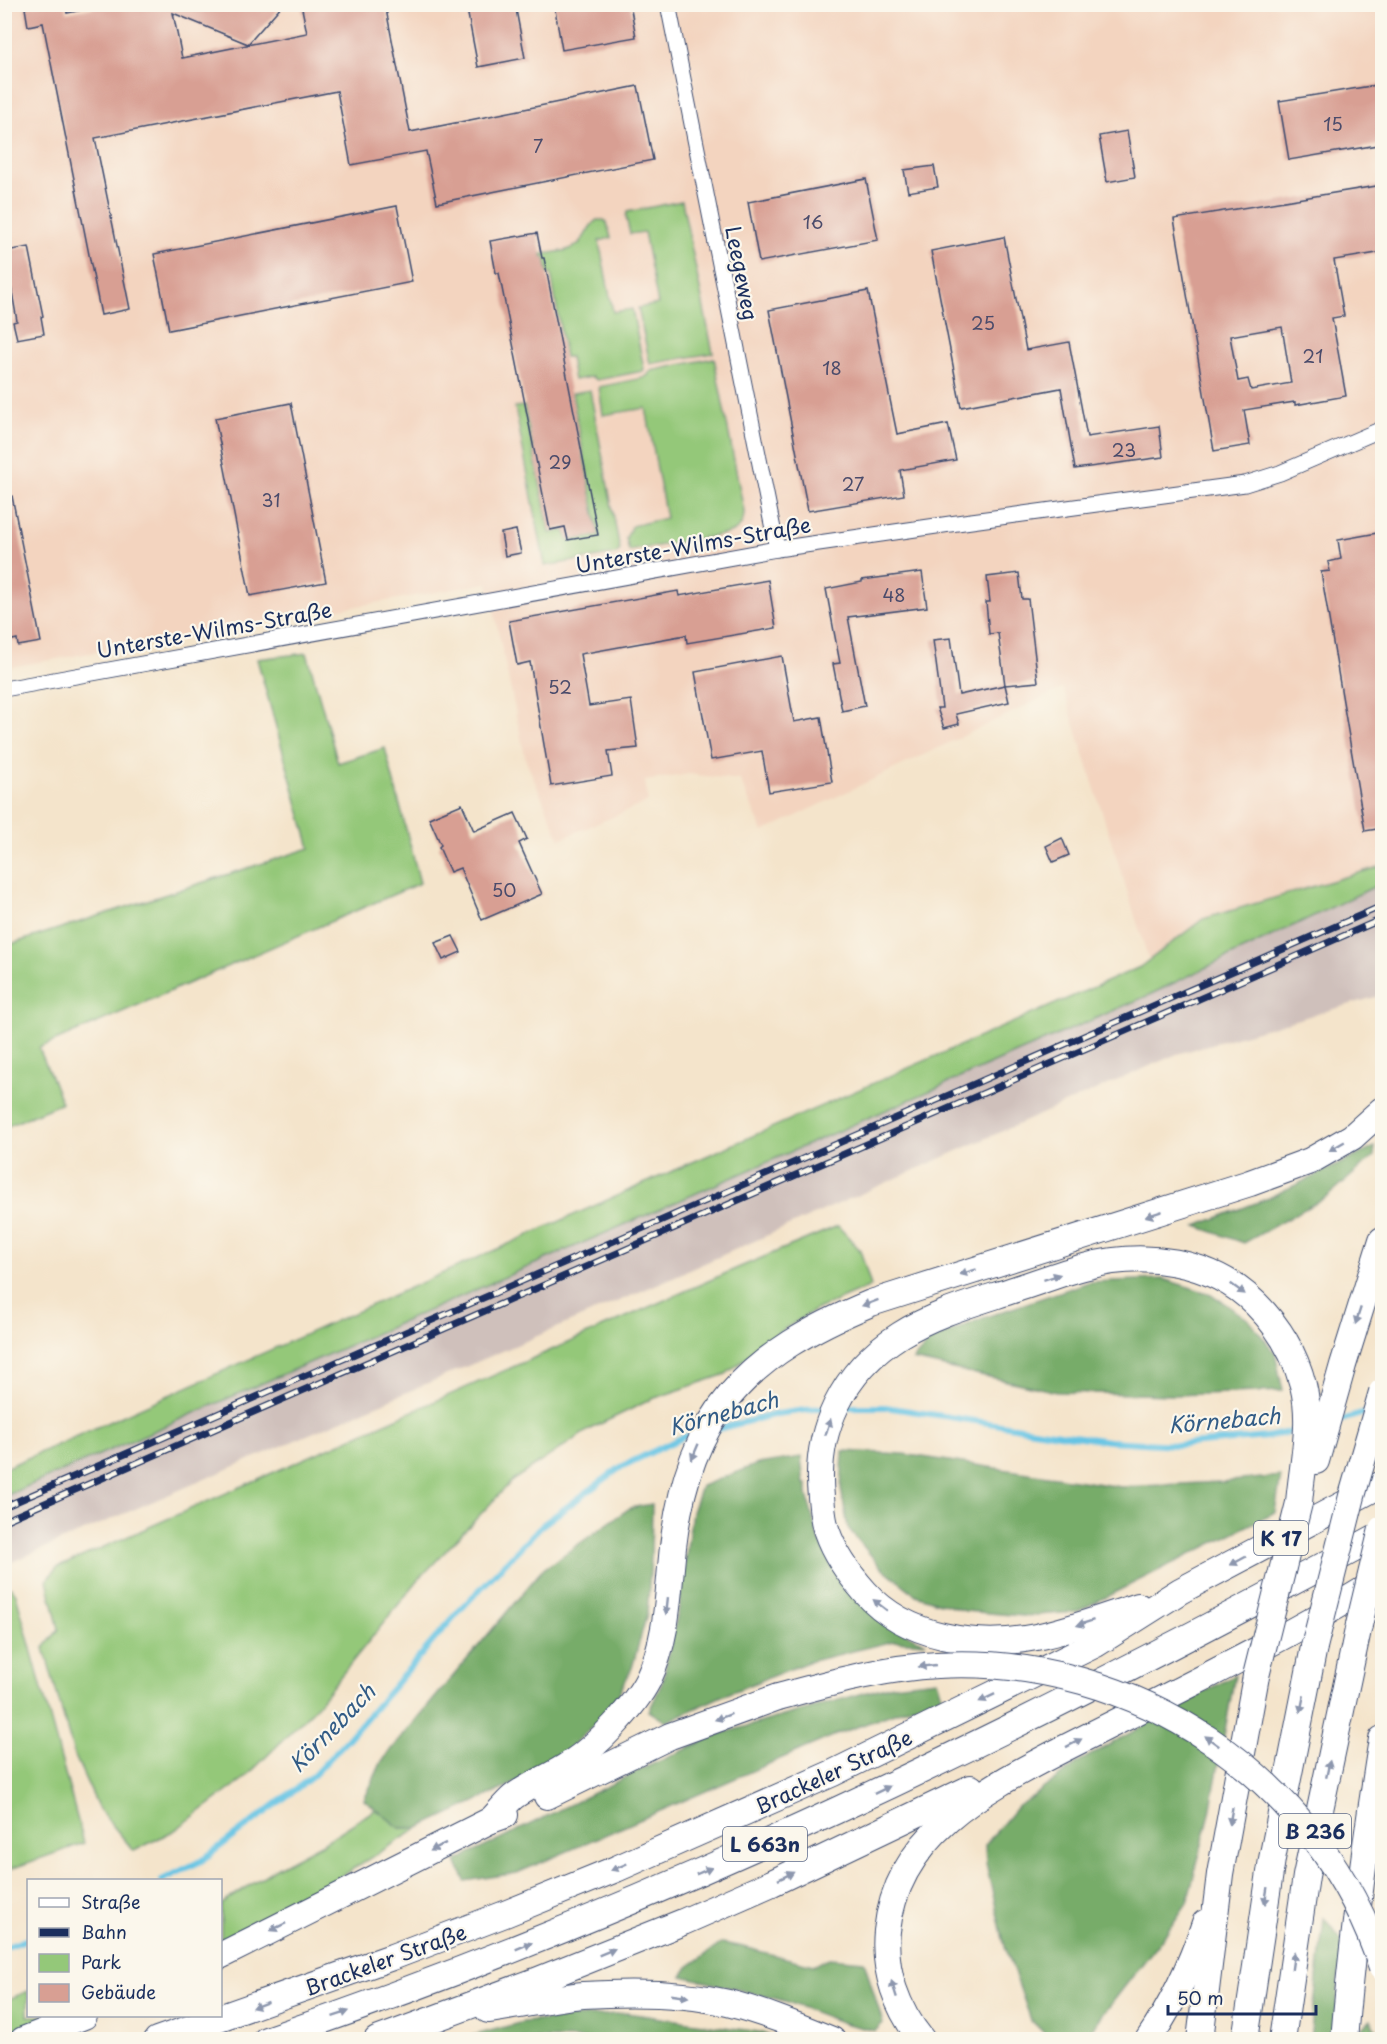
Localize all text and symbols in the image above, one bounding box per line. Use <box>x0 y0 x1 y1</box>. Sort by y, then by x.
house number: 15 <box>1323 110 1343 137</box>
house number: 7 <box>533 132 543 159</box>
house number: 16 <box>803 208 823 235</box>
street label: Leegeweg <box>718 223 768 323</box>
house number: 25 <box>971 309 995 336</box>
house number: 21 <box>1303 342 1323 369</box>
house number: 18 <box>822 354 842 381</box>
house number: 23 <box>1112 436 1136 463</box>
house number: 29 <box>549 448 571 475</box>
house number: 27 <box>842 470 864 497</box>
house number: 31 <box>262 486 280 513</box>
street label: Unterste-Wilms-Straße <box>573 508 813 580</box>
house number: 48 <box>882 581 906 608</box>
street label: Unterste-Wilms-Straße <box>94 593 334 665</box>
house number: 52 <box>548 673 572 700</box>
house number: 50 <box>492 876 516 903</box>
one-way arrow <box>1328 1141 1345 1151</box>
one-way arrow <box>1145 1209 1163 1219</box>
one-way arrow <box>959 1268 977 1277</box>
one-way arrow <box>1043 1272 1061 1282</box>
one-way arrow <box>1230 1283 1246 1295</box>
one-way arrow <box>861 1299 879 1309</box>
one-way arrow <box>1353 1307 1363 1325</box>
water label: Körnebach <box>665 1381 783 1442</box>
water label: Körnebach <box>1167 1398 1283 1440</box>
one-way arrow <box>824 1418 833 1436</box>
one-way arrow <box>690 1444 700 1462</box>
road number: K 17 <box>1254 1521 1308 1555</box>
one-way arrow <box>1229 1556 1246 1566</box>
one-way arrow <box>662 1596 672 1615</box>
one-way arrow <box>872 1598 888 1611</box>
one-way arrow <box>1076 1619 1094 1628</box>
one-way arrow <box>918 1661 937 1671</box>
water label: Körnebach <box>280 1674 383 1779</box>
one-way arrow <box>978 1693 996 1703</box>
one-way arrow <box>1297 1695 1306 1714</box>
one-way arrow <box>714 1713 732 1723</box>
street label: Brackeler Straße <box>749 1720 917 1822</box>
one-way arrow <box>1204 1735 1220 1747</box>
one-way arrow <box>1066 1739 1083 1748</box>
one-way arrow <box>1324 1759 1333 1778</box>
one-way arrow <box>873 1786 890 1795</box>
one-way arrow <box>1226 1807 1235 1826</box>
road number: B 236 <box>1279 1814 1351 1848</box>
road number: L 663n <box>723 1827 807 1861</box>
one-way arrow <box>430 1842 447 1851</box>
one-way arrow <box>610 1863 628 1872</box>
one-way arrow <box>696 1866 714 1876</box>
one-way arrow <box>778 1871 795 1881</box>
legend <box>27 1879 222 2017</box>
one-way arrow <box>1261 1886 1270 1905</box>
text: Straße <box>81 1888 141 1915</box>
street label: Brackeler Straße <box>299 1915 471 2003</box>
text: Bahn <box>81 1918 127 1945</box>
one-way arrow <box>269 1923 286 1932</box>
one-way arrow <box>516 1941 534 1951</box>
one-way arrow <box>598 1947 616 1957</box>
text: Park <box>81 1948 121 1975</box>
one-way arrow <box>1289 1951 1298 1970</box>
text: Gebäude <box>81 1978 156 2005</box>
scale bar <box>1168 1978 1316 2016</box>
one-way arrow <box>889 1980 898 1998</box>
text: 50 m <box>1177 1984 1224 2011</box>
one-way arrow <box>671 1991 690 2000</box>
one-way arrow <box>251 2000 269 2010</box>
one-way arrow <box>332 2008 350 2018</box>

